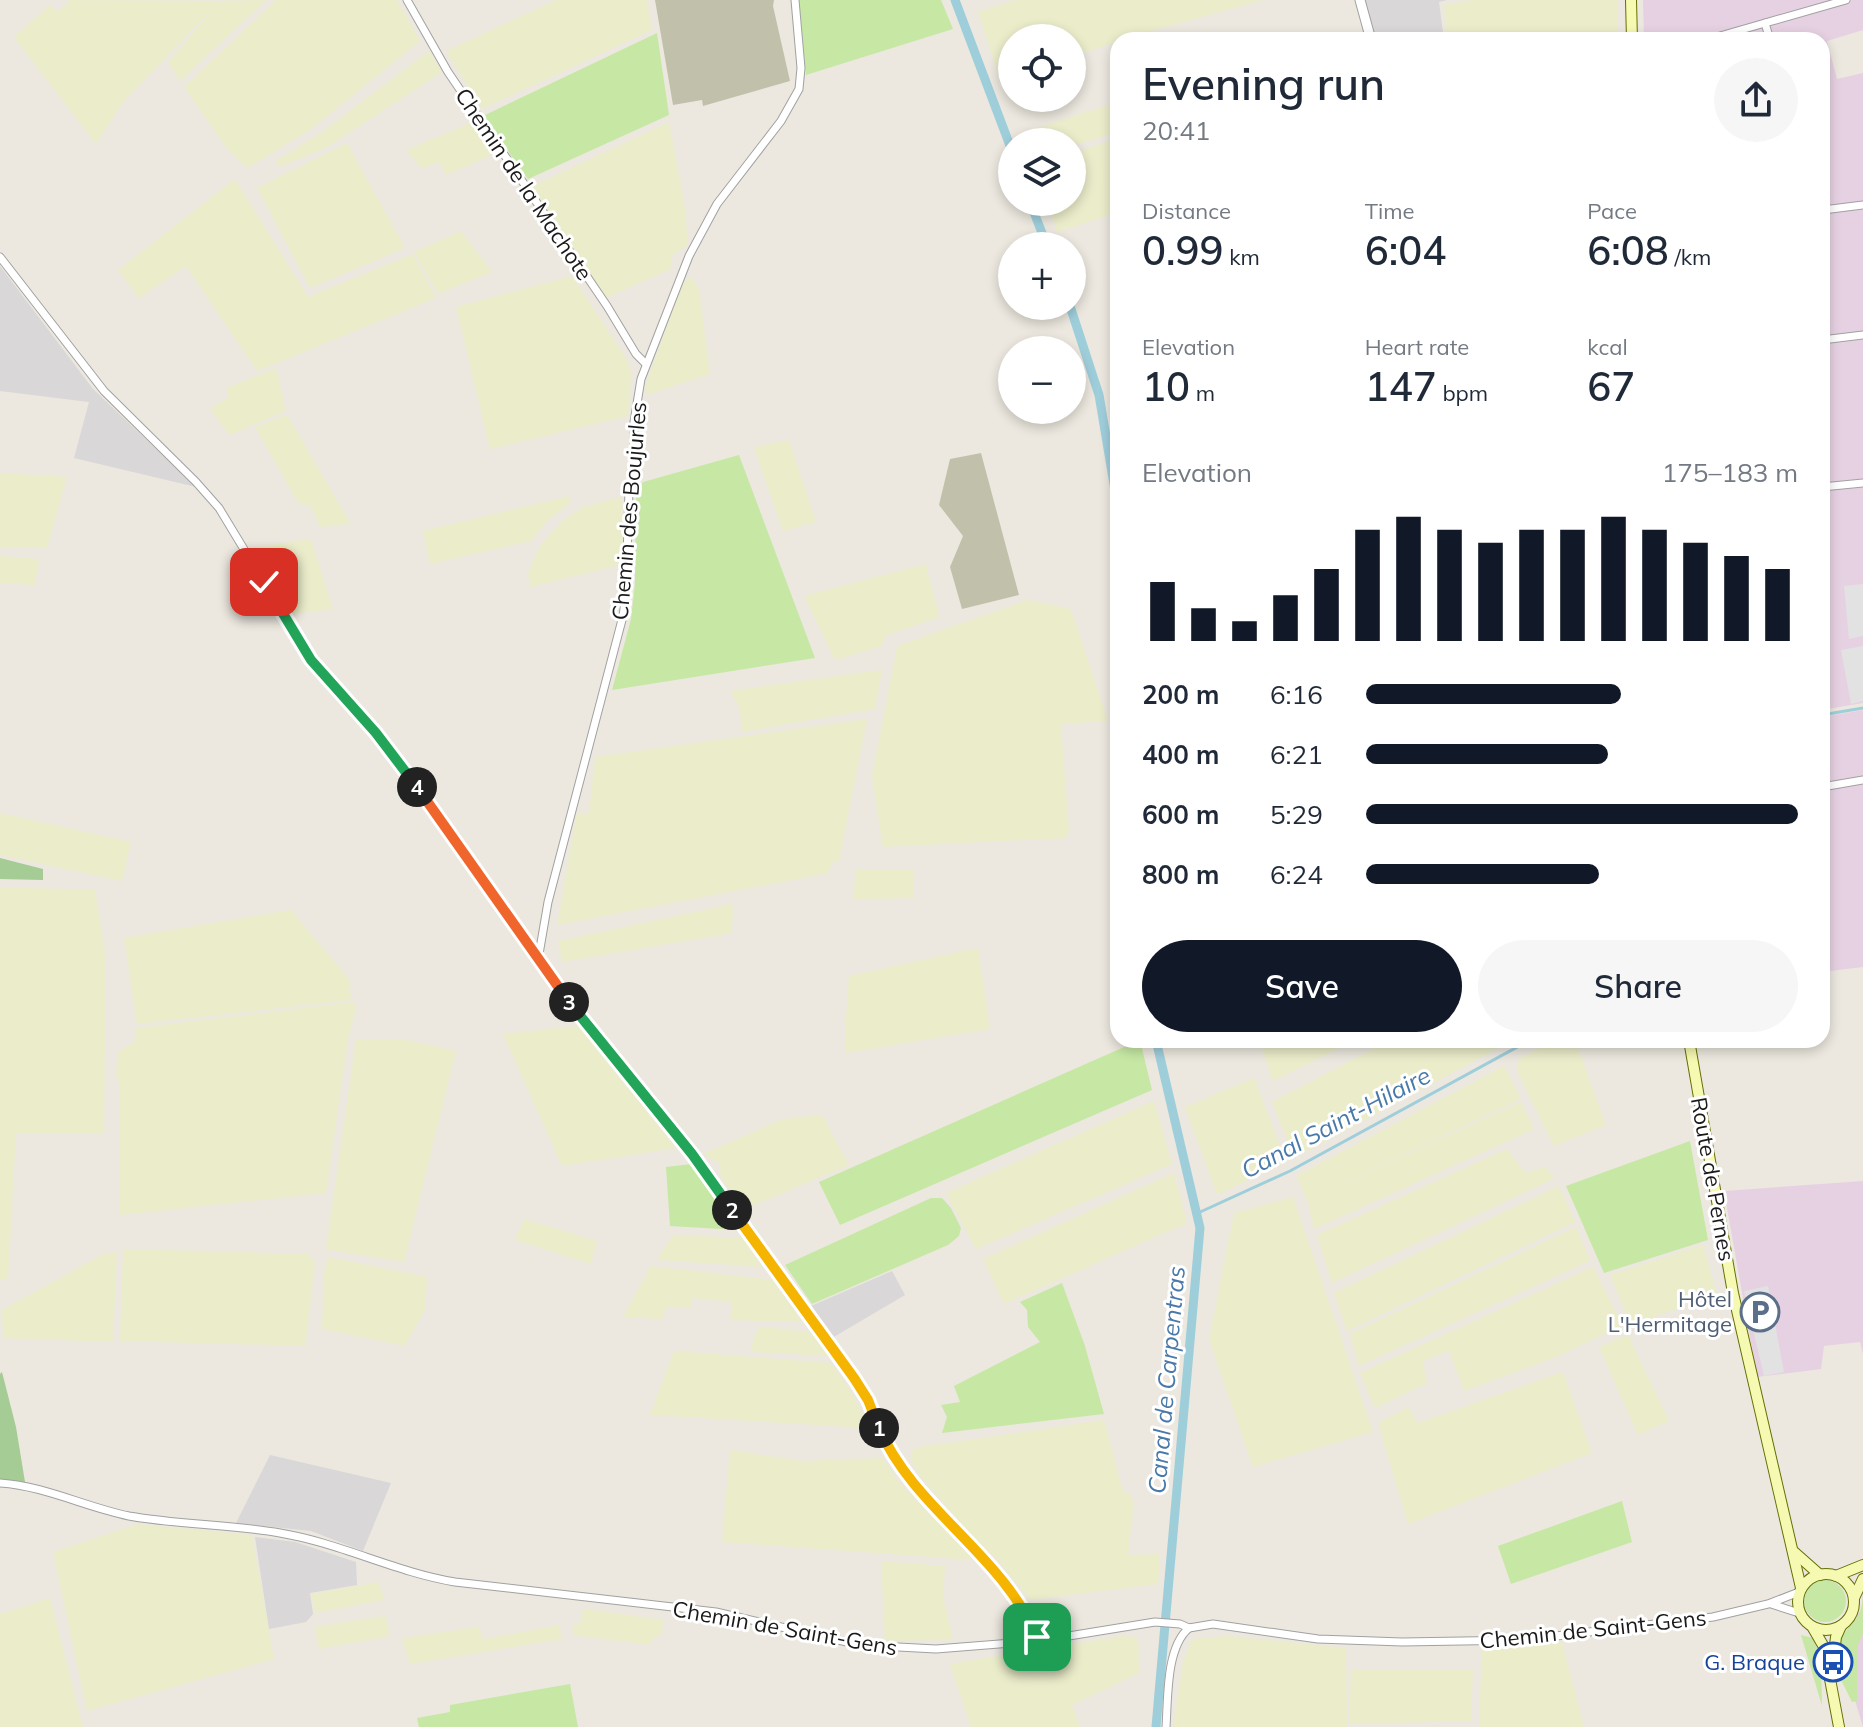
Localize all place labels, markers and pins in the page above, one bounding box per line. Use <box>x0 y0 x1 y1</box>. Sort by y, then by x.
pin <box>230 548 298 616</box>
pin: 4 <box>397 767 437 807</box>
pin: 3 <box>549 982 589 1022</box>
pin: 2 <box>712 1190 752 1230</box>
place label: Hôtel L'Hermitage <box>1608 1285 1732 1338</box>
parking icon: Hôtel L'Hermitage <box>1739 1291 1781 1333</box>
pin: 1 <box>859 1408 899 1448</box>
pin <box>1003 1603 1071 1671</box>
bus stop icon: G. Braque <box>1812 1641 1854 1683</box>
place label: G. Braque <box>1704 1648 1805 1676</box>

